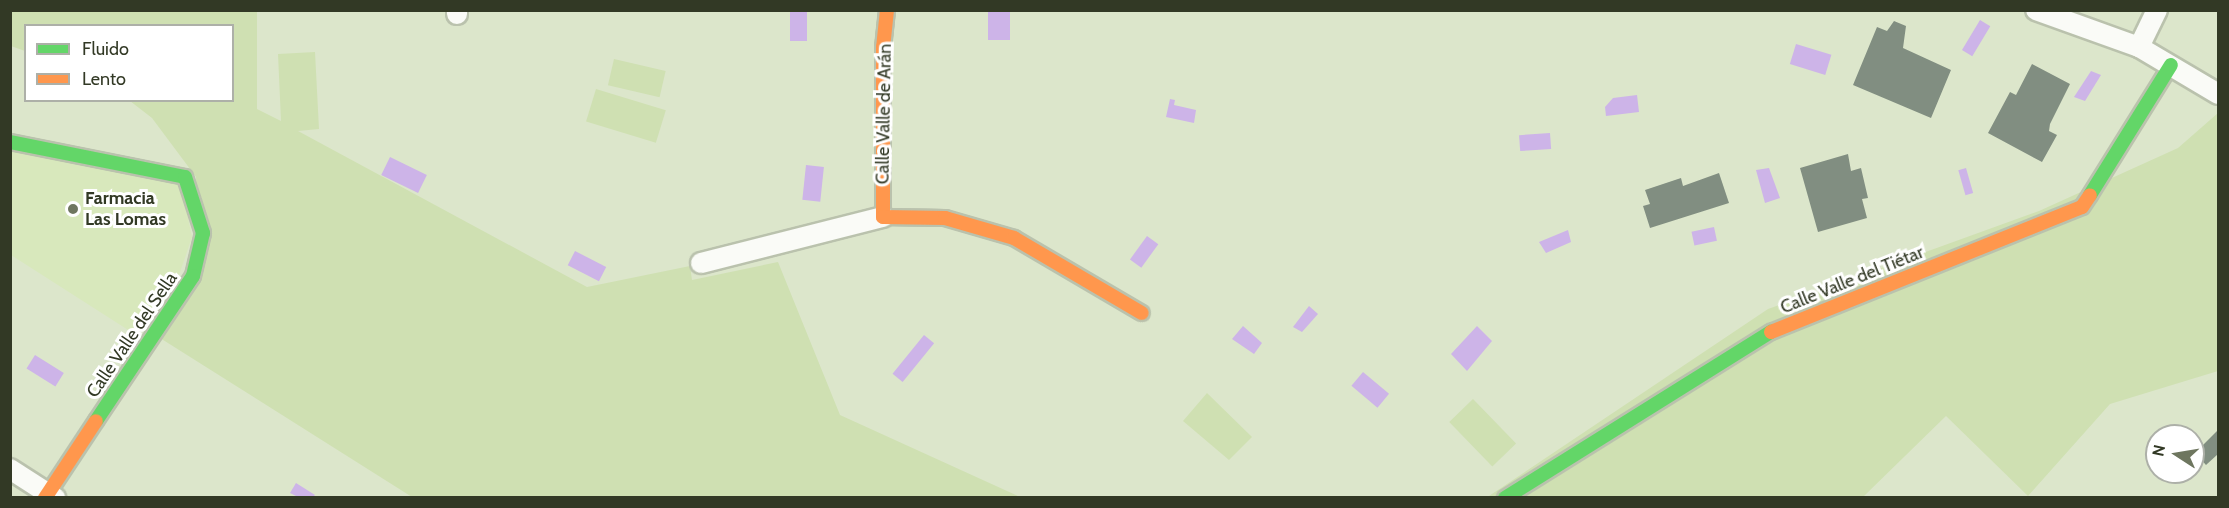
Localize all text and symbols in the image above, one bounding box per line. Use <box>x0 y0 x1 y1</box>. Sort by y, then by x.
legend <box>24 24 234 102</box>
text: Fluido <box>82 38 129 60</box>
street label: Calle Valle de Arán <box>872 44 896 184</box>
text: Lento <box>82 68 126 90</box>
place label: Farmacia Las Lomas <box>85 188 166 230</box>
marker: Farmacia Las Lomas <box>66 202 80 216</box>
street label: Calle Valle del Tiétar <box>1777 241 1927 319</box>
street label: Calle Valle del Sella <box>82 268 182 402</box>
north arrow <box>2145 424 2205 484</box>
text: N <box>2148 443 2169 458</box>

